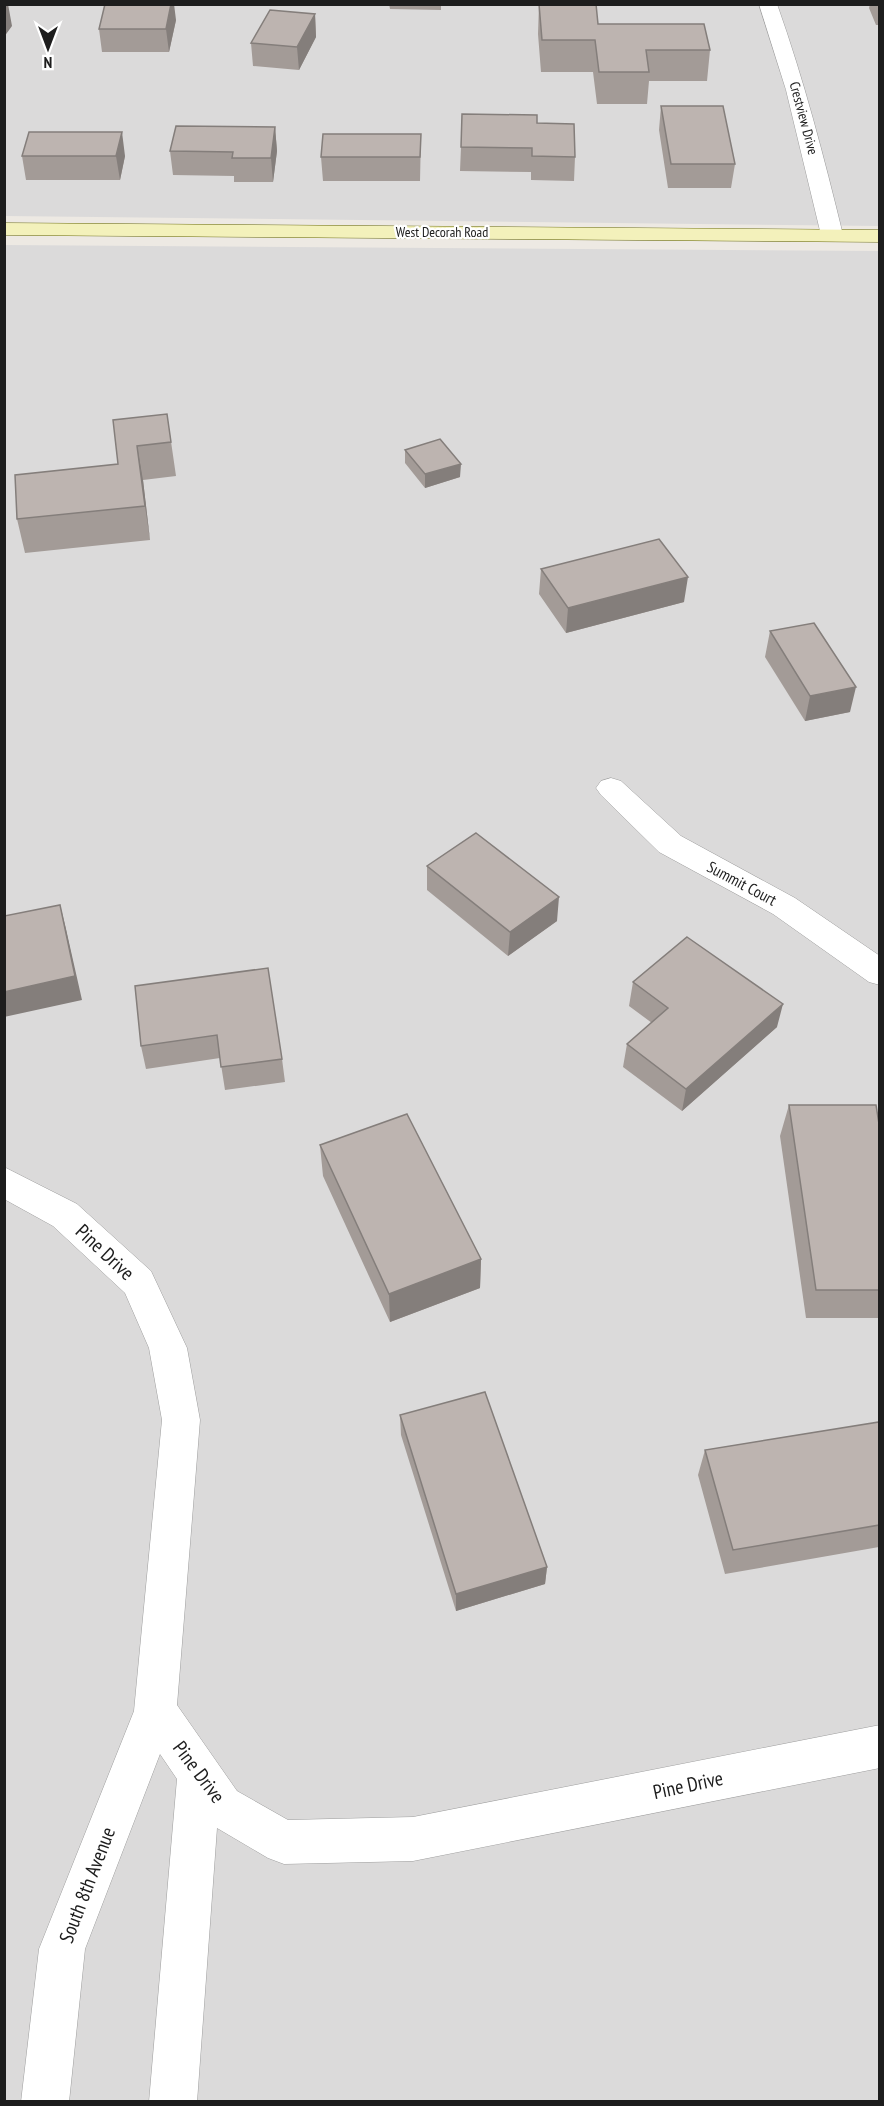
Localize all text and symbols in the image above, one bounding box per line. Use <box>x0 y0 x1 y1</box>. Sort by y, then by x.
north arrow <box>18 18 78 78</box>
text: N <box>44 53 52 73</box>
street label: Crestview Drive <box>786 80 822 157</box>
street label: West Decorah Road <box>396 223 488 241</box>
street label: Summit Court <box>704 856 781 910</box>
street label: Pine Drive <box>70 1218 140 1286</box>
street label: Pine Drive <box>167 1736 231 1808</box>
street label: Pine Drive <box>651 1765 725 1805</box>
street label: South 8th Avenue <box>53 1823 121 1947</box>

